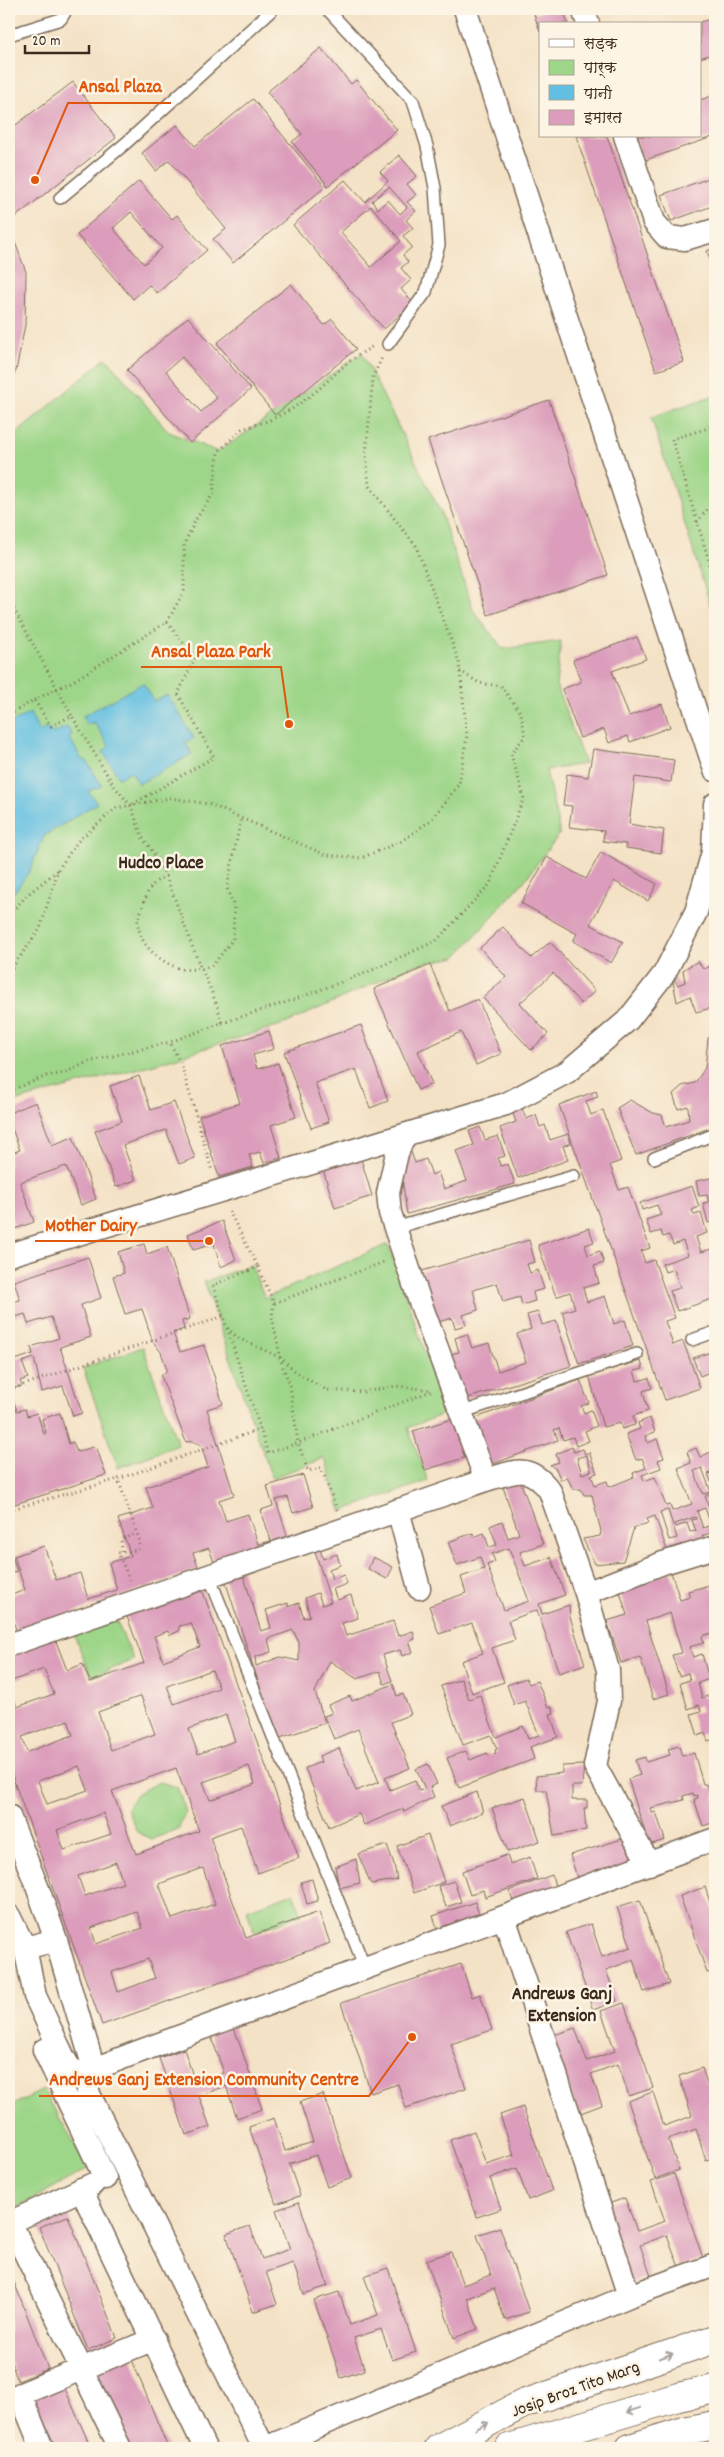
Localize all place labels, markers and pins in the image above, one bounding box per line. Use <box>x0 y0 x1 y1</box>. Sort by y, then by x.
callout: Ansal Plaza <box>68 69 171 103</box>
callout: Ansal Plaza Park <box>141 633 281 667</box>
callout: Mother Dairy <box>35 1207 147 1241</box>
callout: Andrews Ganj Extension Community Centre <box>39 2062 369 2096</box>

